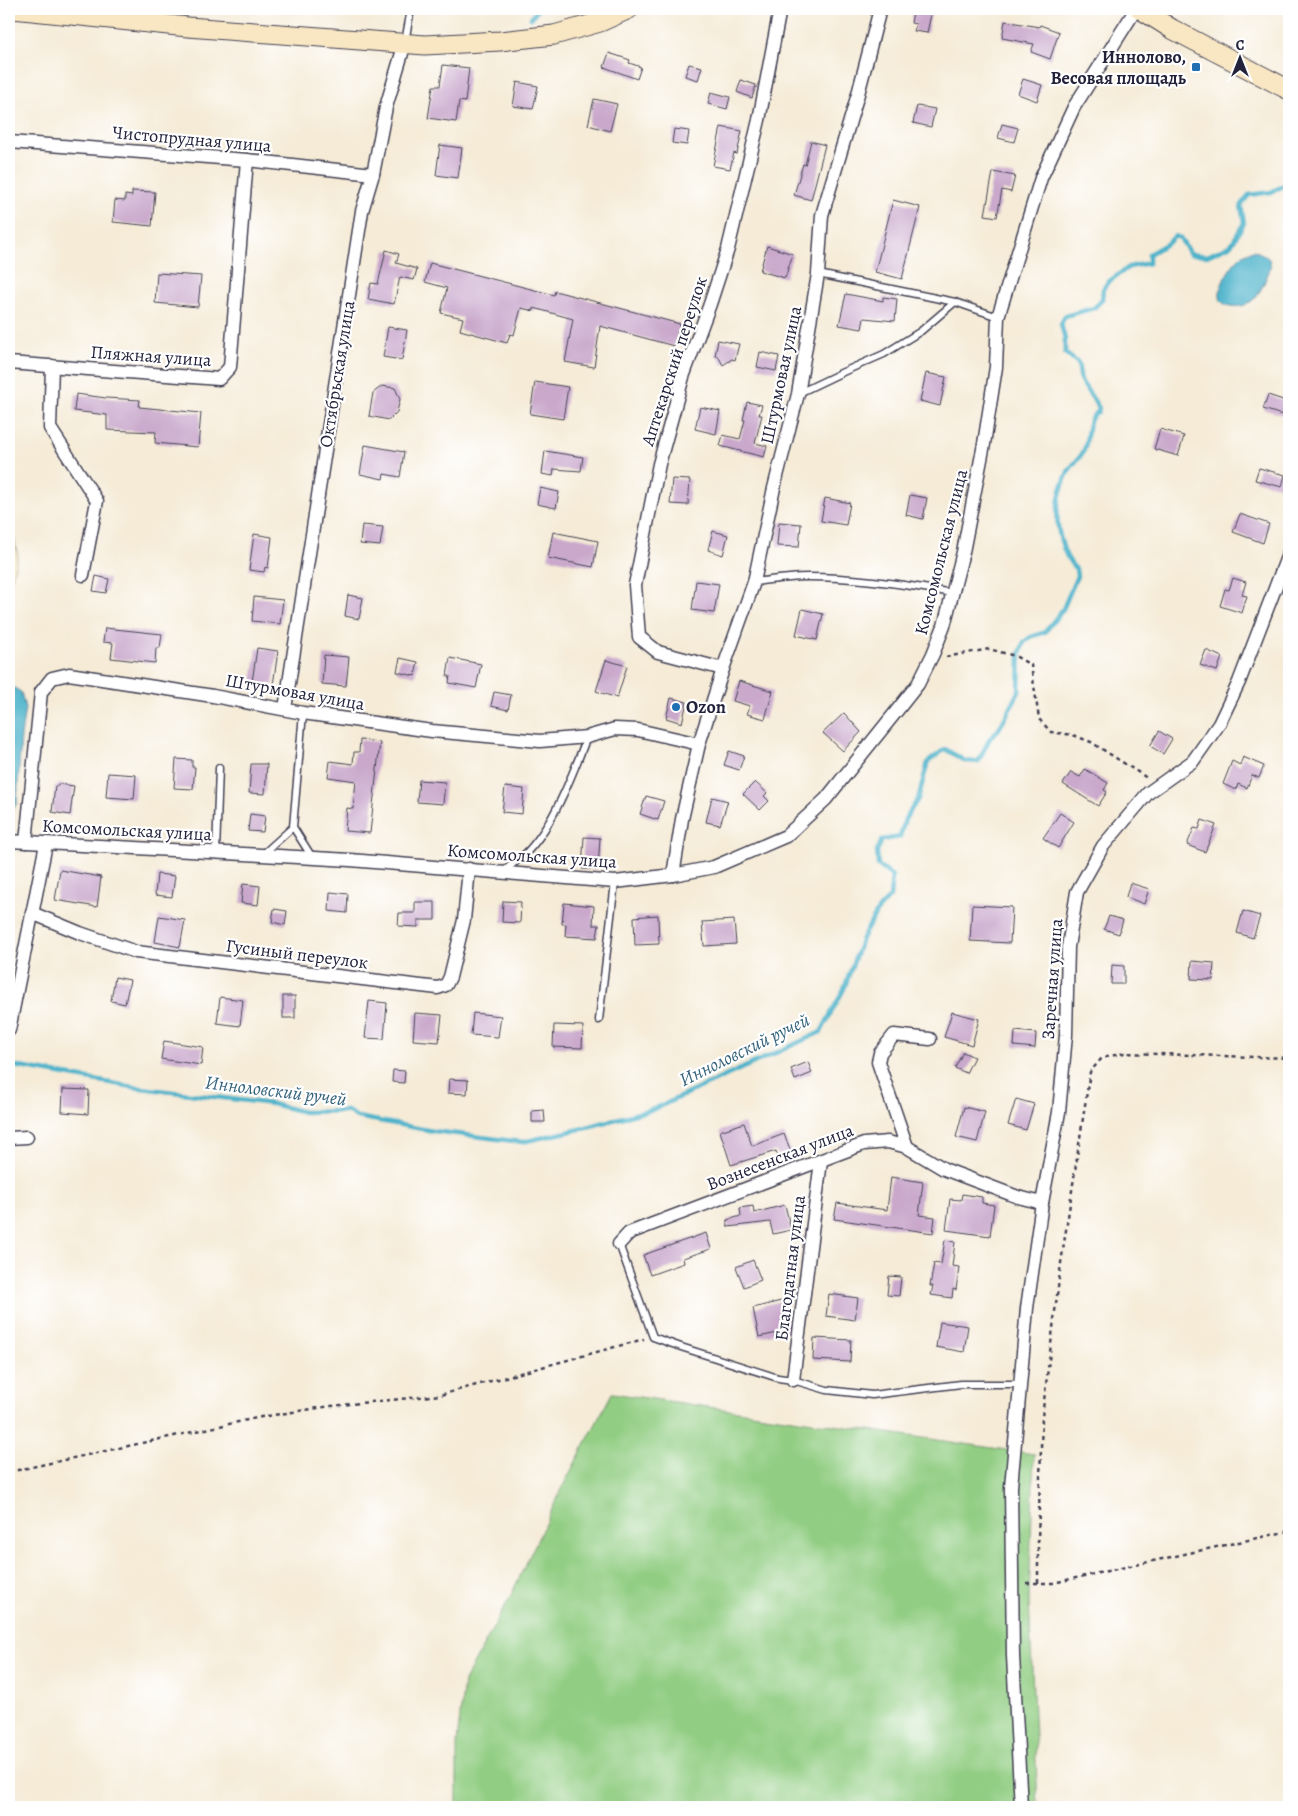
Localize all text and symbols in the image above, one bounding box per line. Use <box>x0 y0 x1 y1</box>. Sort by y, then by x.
north arrow <box>1216 32 1266 82</box>
text: С <box>1236 36 1245 55</box>
place label: Иннолово, Весовая площадь <box>1050 45 1187 90</box>
marker: Иннолово, Весовая площадь <box>1190 61 1202 73</box>
street label: Чистопрудная улица <box>112 120 273 158</box>
street label: Аптекарский переулок <box>635 273 713 450</box>
street label: Октябрьская улица <box>314 298 361 449</box>
street label: Штурмовая улица <box>755 303 808 446</box>
street label: Пляжная улица <box>90 340 213 372</box>
street label: Комсомольская улица <box>909 466 973 637</box>
street label: Штурмовая улица <box>223 668 367 716</box>
place label: Ozon <box>686 695 726 719</box>
marker: Ozon <box>670 701 682 713</box>
street label: Комсомольская улица <box>41 814 213 846</box>
street label: Комсомольская улица <box>446 838 618 874</box>
street label: Заречная улица <box>1036 917 1068 1040</box>
street label: Гусиный переулок <box>224 933 370 975</box>
water label: Инноловский ручей <box>675 1007 814 1093</box>
water label: Инноловский ручей <box>204 1069 348 1113</box>
street label: Вознесенская улица <box>703 1118 858 1196</box>
street label: Благодатная улица <box>769 1193 811 1342</box>

